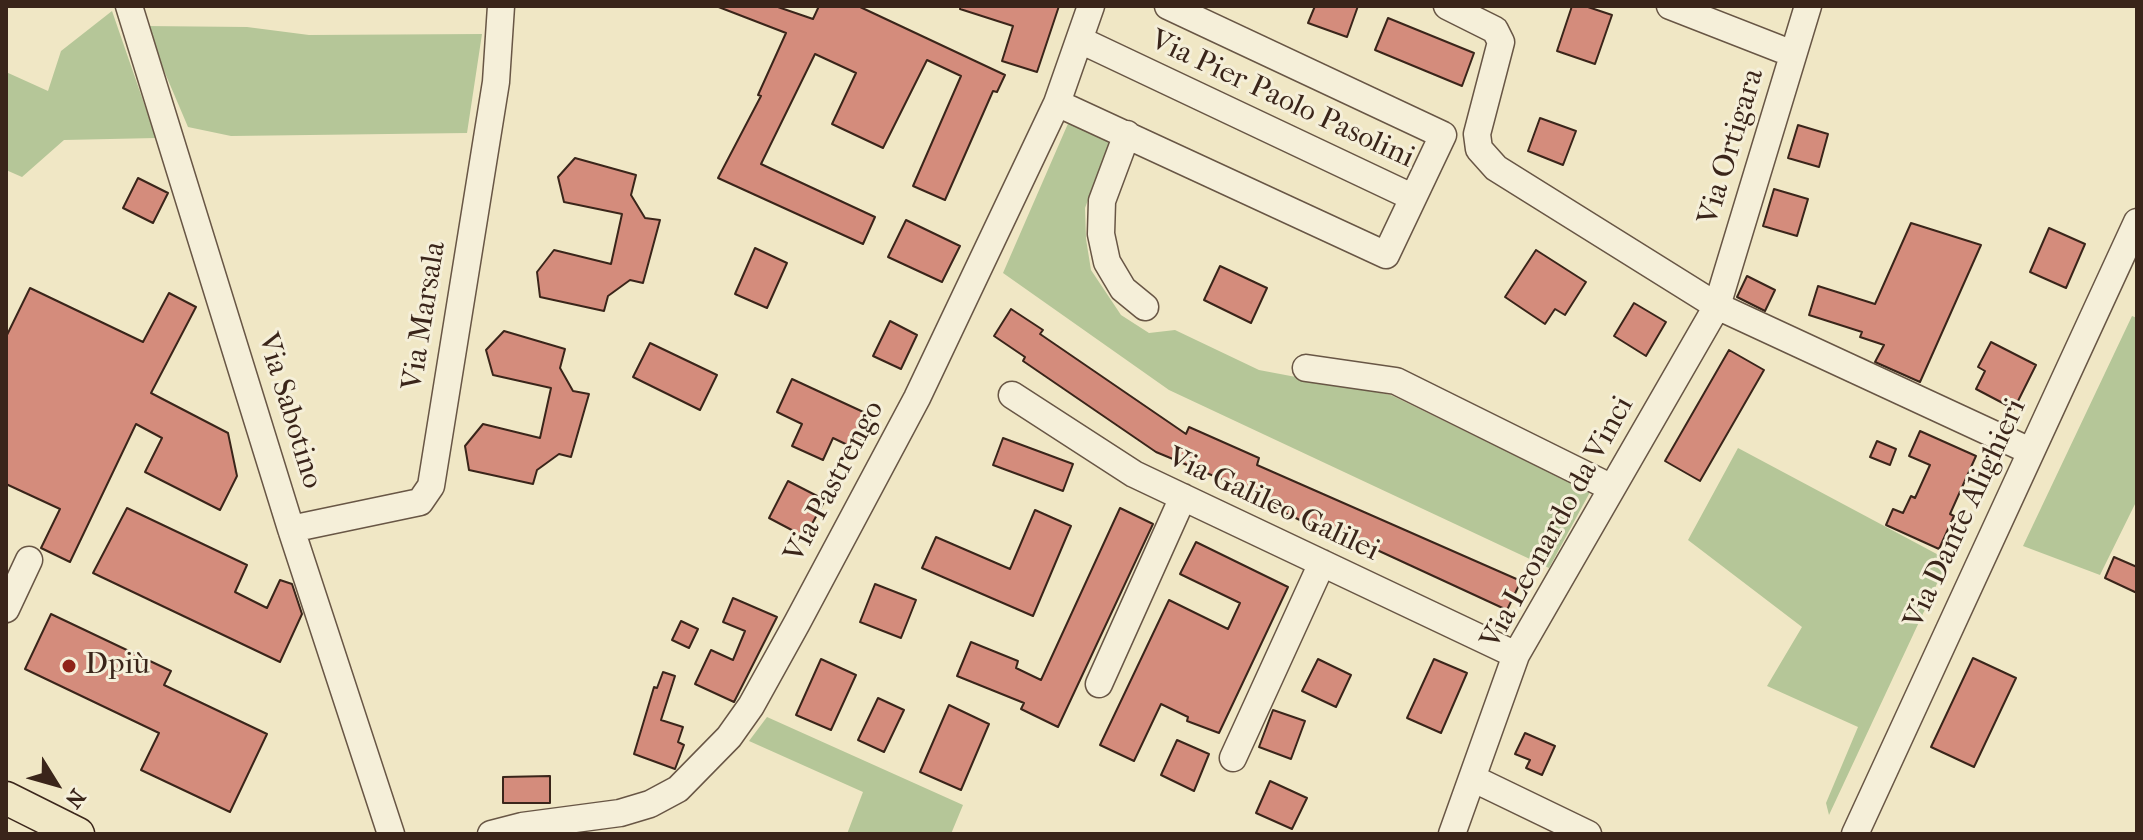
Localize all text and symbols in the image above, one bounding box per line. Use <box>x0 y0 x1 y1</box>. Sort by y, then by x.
street label: Via Pier Paolo Pasolini <box>1144 23 1420 177</box>
street label: Via Ortigara <box>1691 65 1773 229</box>
street label: Via Marsala <box>396 239 454 393</box>
street label: Via Sabotino <box>248 329 330 493</box>
street label: Via Leonardo da Vinci <box>1474 391 1642 655</box>
street label: Via Dante Alighieri <box>1897 394 2035 634</box>
street label: Via Pastrengo <box>777 395 893 569</box>
street label: Via Galileo Galilei <box>1161 440 1385 570</box>
place label: Dpiù <box>85 648 150 684</box>
marker: Dpiù <box>60 657 78 675</box>
north arrow <box>16 744 96 824</box>
text: N <box>60 784 91 813</box>

